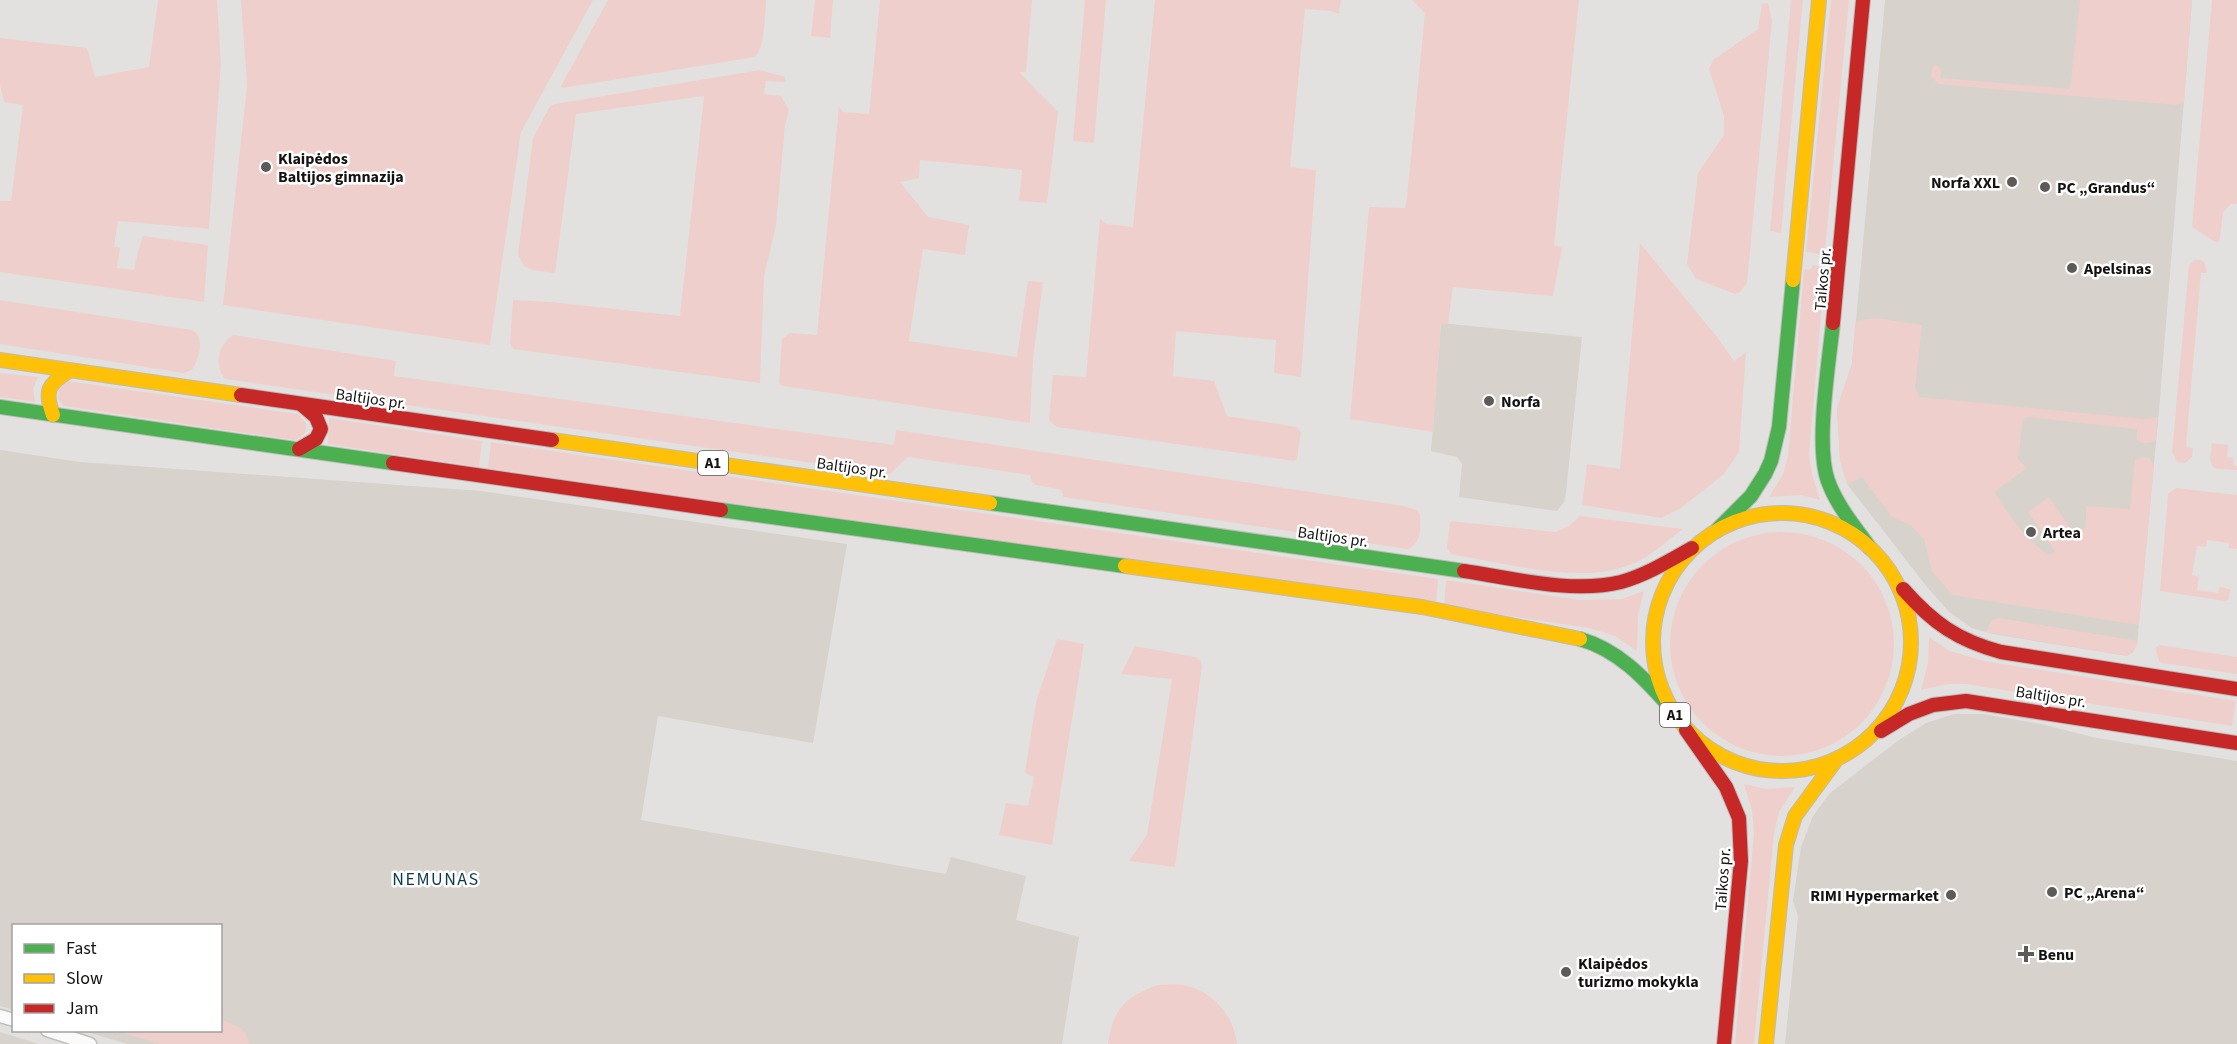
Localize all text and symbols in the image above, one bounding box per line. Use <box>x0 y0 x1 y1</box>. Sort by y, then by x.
place label: Klaipėdos Baltijos gimnazija <box>278 148 404 188</box>
marker: Klaipėdos Baltijos gimnazija <box>259 160 273 174</box>
place label: Norfa XXL <box>1931 172 2000 194</box>
marker: Norfa XXL <box>2005 175 2019 189</box>
place label: PC „Grandus“ <box>2057 177 2155 199</box>
marker: PC „Grandus“ <box>2038 180 2052 194</box>
street label: Taikos pr. <box>1809 247 1837 311</box>
place label: Apelsinas <box>2083 258 2151 280</box>
marker: Apelsinas <box>2065 261 2079 275</box>
street label: Baltijos pr. <box>334 383 407 415</box>
place label: Norfa <box>1501 391 1540 413</box>
marker: Norfa <box>1482 394 1496 408</box>
road number: A1 <box>698 451 728 475</box>
street label: Baltijos pr. <box>815 452 888 484</box>
street label: Baltijos pr. <box>1296 521 1369 553</box>
place label: Artea <box>2042 522 2081 544</box>
marker: Artea <box>2024 525 2038 539</box>
street label: Baltijos pr. <box>2014 681 2088 713</box>
road number: A1 <box>1660 703 1690 727</box>
street label: Taikos pr. <box>1710 847 1736 911</box>
district label: NEMUNAS <box>392 867 480 892</box>
place label: PC „Arena“ <box>2064 882 2144 904</box>
place label: RIMI Hypermarket <box>1810 885 1939 907</box>
marker: PC „Arena“ <box>2045 885 2059 899</box>
marker: RIMI Hypermarket <box>1944 888 1958 902</box>
legend <box>12 924 222 1032</box>
text: Fast <box>66 936 97 961</box>
place label: Benu <box>2038 944 2074 966</box>
marker: Benu <box>2019 947 2033 961</box>
place label: Klaipėdos turizmo mokykla <box>1578 953 1699 993</box>
marker: Klaipėdos turizmo mokykla <box>1559 965 1573 979</box>
text: Slow <box>66 966 103 991</box>
text: Jam <box>66 996 99 1021</box>

